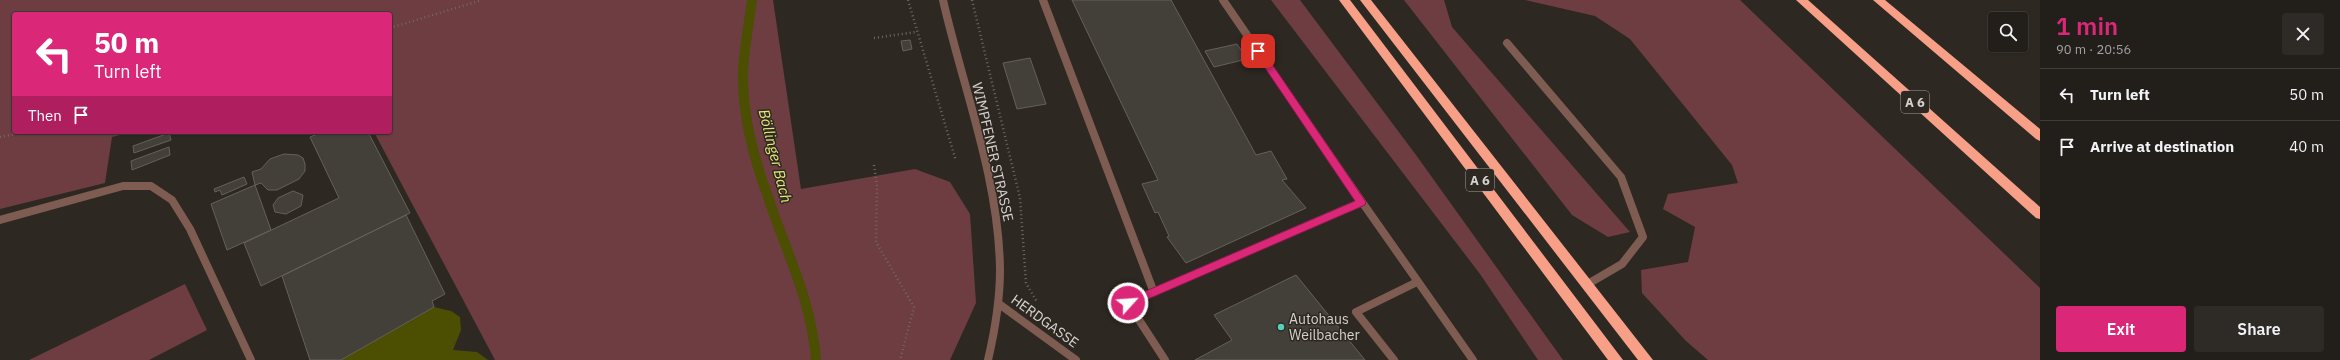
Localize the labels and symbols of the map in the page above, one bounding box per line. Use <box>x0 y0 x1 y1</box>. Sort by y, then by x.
pin <box>1241 34 1275 68</box>
street label: WIMPFENER STRASSE <box>968 81 1018 223</box>
road number: A 6 <box>1901 91 1929 113</box>
water label: Böllinger Bach <box>755 107 796 205</box>
road number: A 6 <box>1466 169 1494 191</box>
position arrow <box>1107 282 1149 324</box>
street label: HERDGASSE <box>1008 290 1082 352</box>
place label: Autohaus Weilbacher <box>1289 310 1360 344</box>
marker: Autohaus Weilbacher <box>1276 322 1286 332</box>

